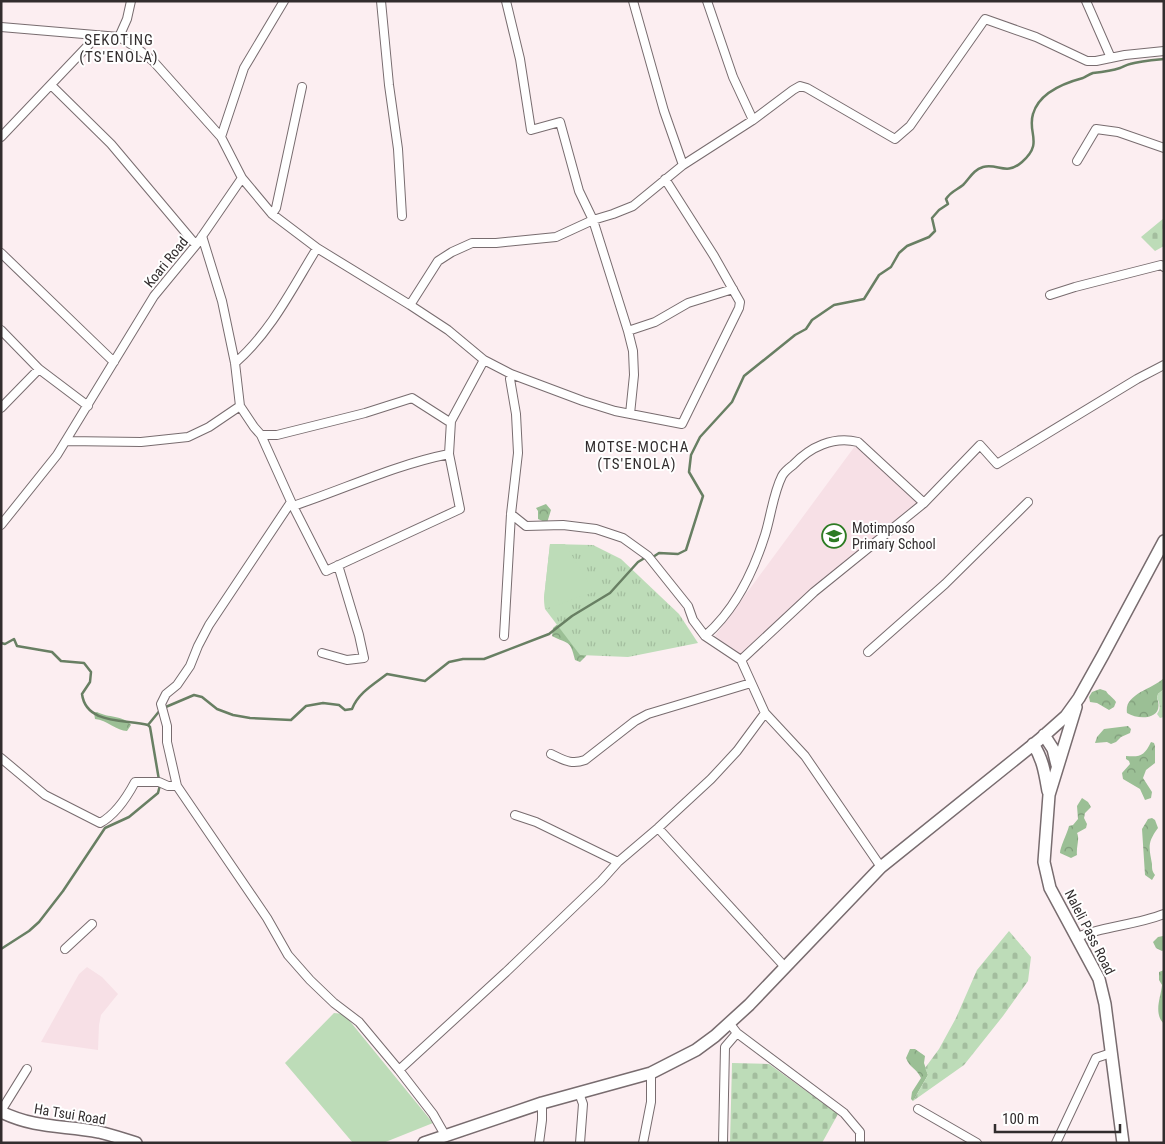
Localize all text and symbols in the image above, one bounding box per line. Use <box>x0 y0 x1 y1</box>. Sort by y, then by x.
district label: SEKOTING (TS'ENOLA) <box>79 31 159 66</box>
street label: Koari Road <box>141 234 191 290</box>
district label: MOTSE-MOCHA (TS'ENOLA) <box>585 438 689 473</box>
place label: Motimposo Primary School <box>852 520 936 552</box>
school or university icon: Motimposo Primary School <box>821 523 847 549</box>
street label: Naleli Pass Road <box>1062 887 1118 977</box>
street label: Ha Tsui Road <box>33 1100 107 1128</box>
scale bar <box>995 1102 1120 1134</box>
text: 100 m <box>1002 1110 1039 1128</box>

